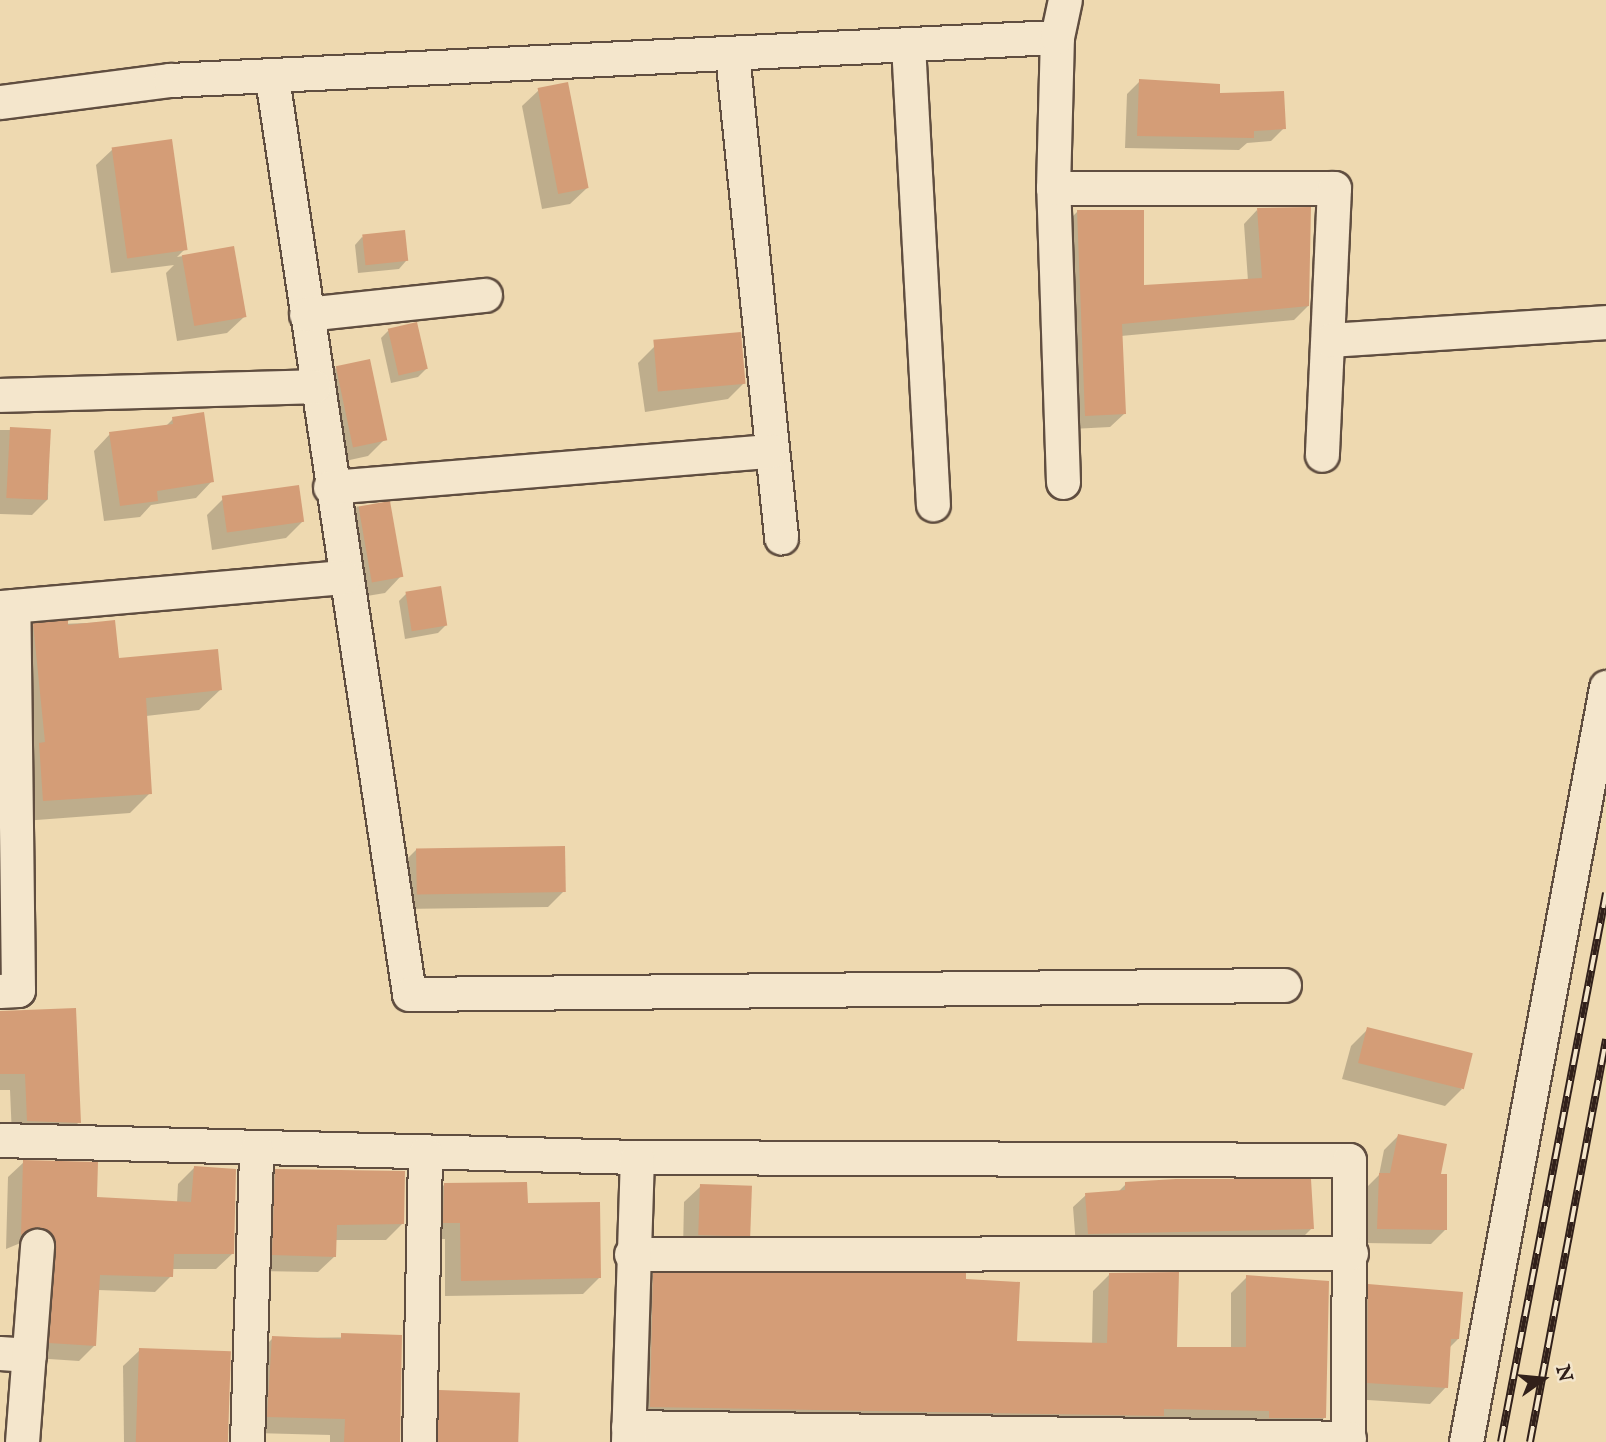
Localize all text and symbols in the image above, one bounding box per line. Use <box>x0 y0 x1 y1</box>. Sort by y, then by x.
north arrow <box>1508 1344 1578 1414</box>
text: N <box>1550 1363 1577 1385</box>

